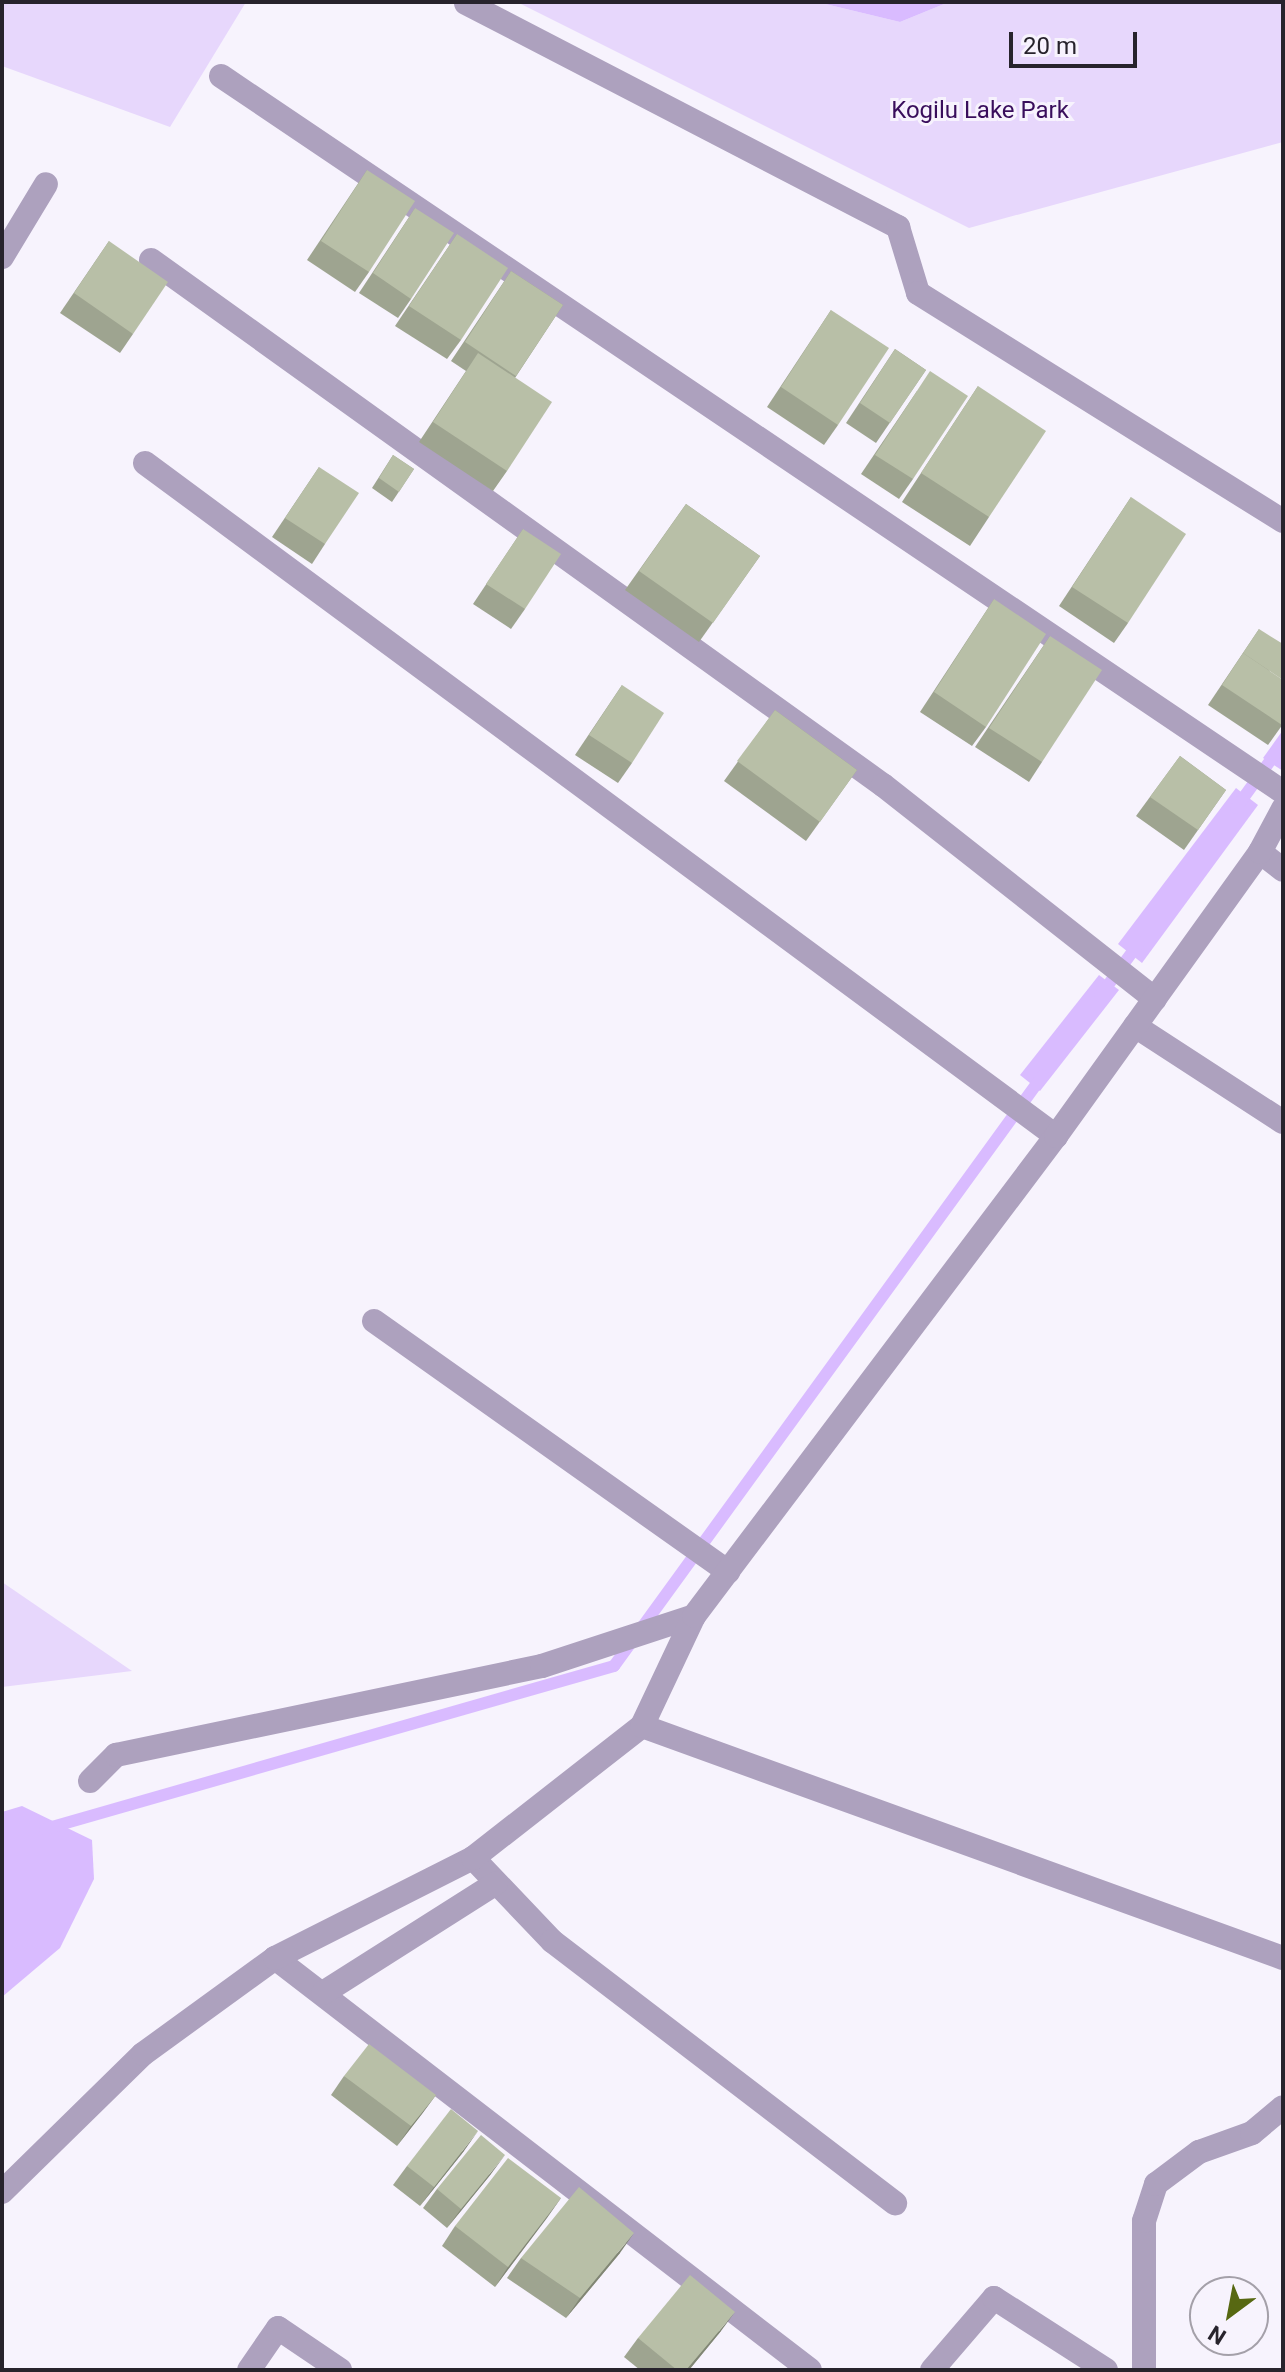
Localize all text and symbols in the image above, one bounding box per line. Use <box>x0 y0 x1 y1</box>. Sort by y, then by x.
scale bar <box>1013 16 1141 66</box>
text: 20 m <box>1023 32 1077 60</box>
park label: Kogilu Lake Park <box>891 97 1069 125</box>
north arrow <box>1189 2276 1269 2356</box>
text: N <box>1204 2320 1230 2350</box>

